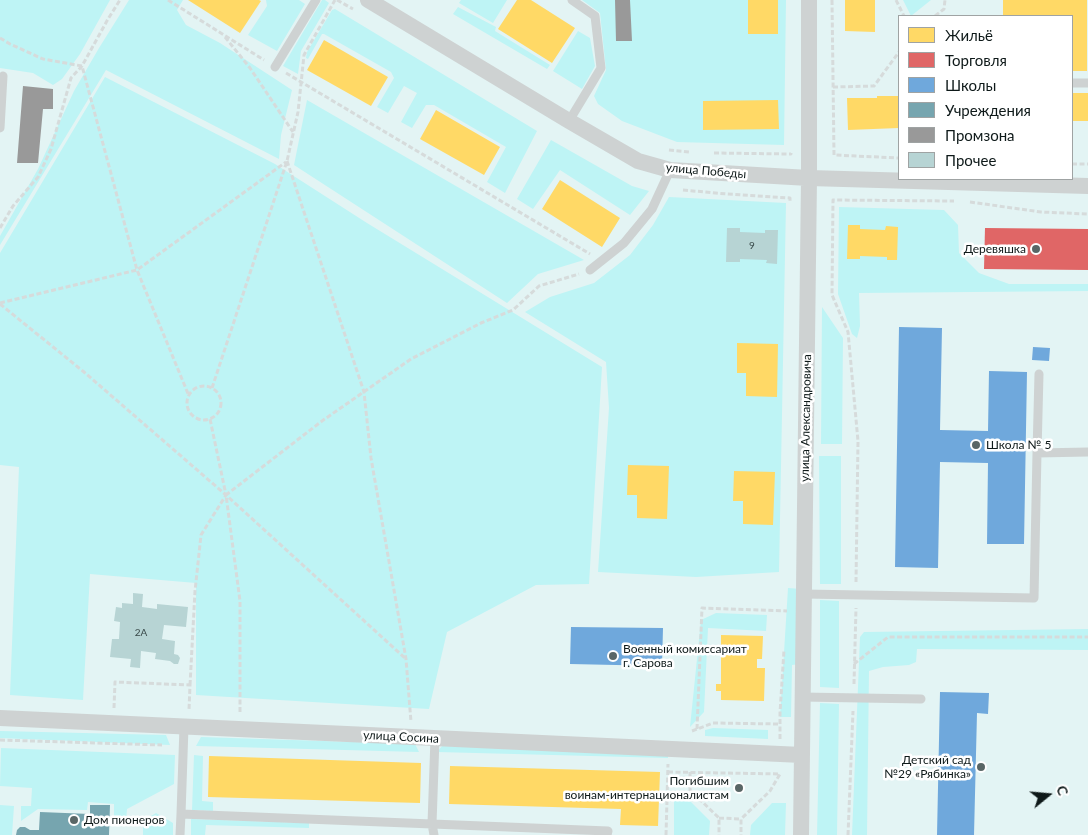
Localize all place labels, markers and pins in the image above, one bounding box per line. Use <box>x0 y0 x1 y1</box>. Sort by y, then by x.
place label: Деревяшка <box>964 242 1026 256</box>
marker: Деревяшка <box>1030 243 1042 255</box>
place label: Школа № 5 <box>986 438 1051 452</box>
marker: Школа № 5 <box>970 439 982 451</box>
place label: Военный комиссариат г. Сарова <box>623 642 747 670</box>
marker: Военный комиссариат г. Сарова <box>607 650 619 662</box>
place label: Детский сад №29 «Рябинка» <box>884 753 971 781</box>
marker: Детский сад №29 «Рябинка» <box>975 761 987 773</box>
place label: Погибшим воинам-интернационалистам <box>565 774 729 802</box>
marker: Погибшим воинам-интернационалистам <box>733 782 745 794</box>
place label: Дом пионеров <box>84 813 164 827</box>
marker: Дом пионеров <box>68 814 80 826</box>

